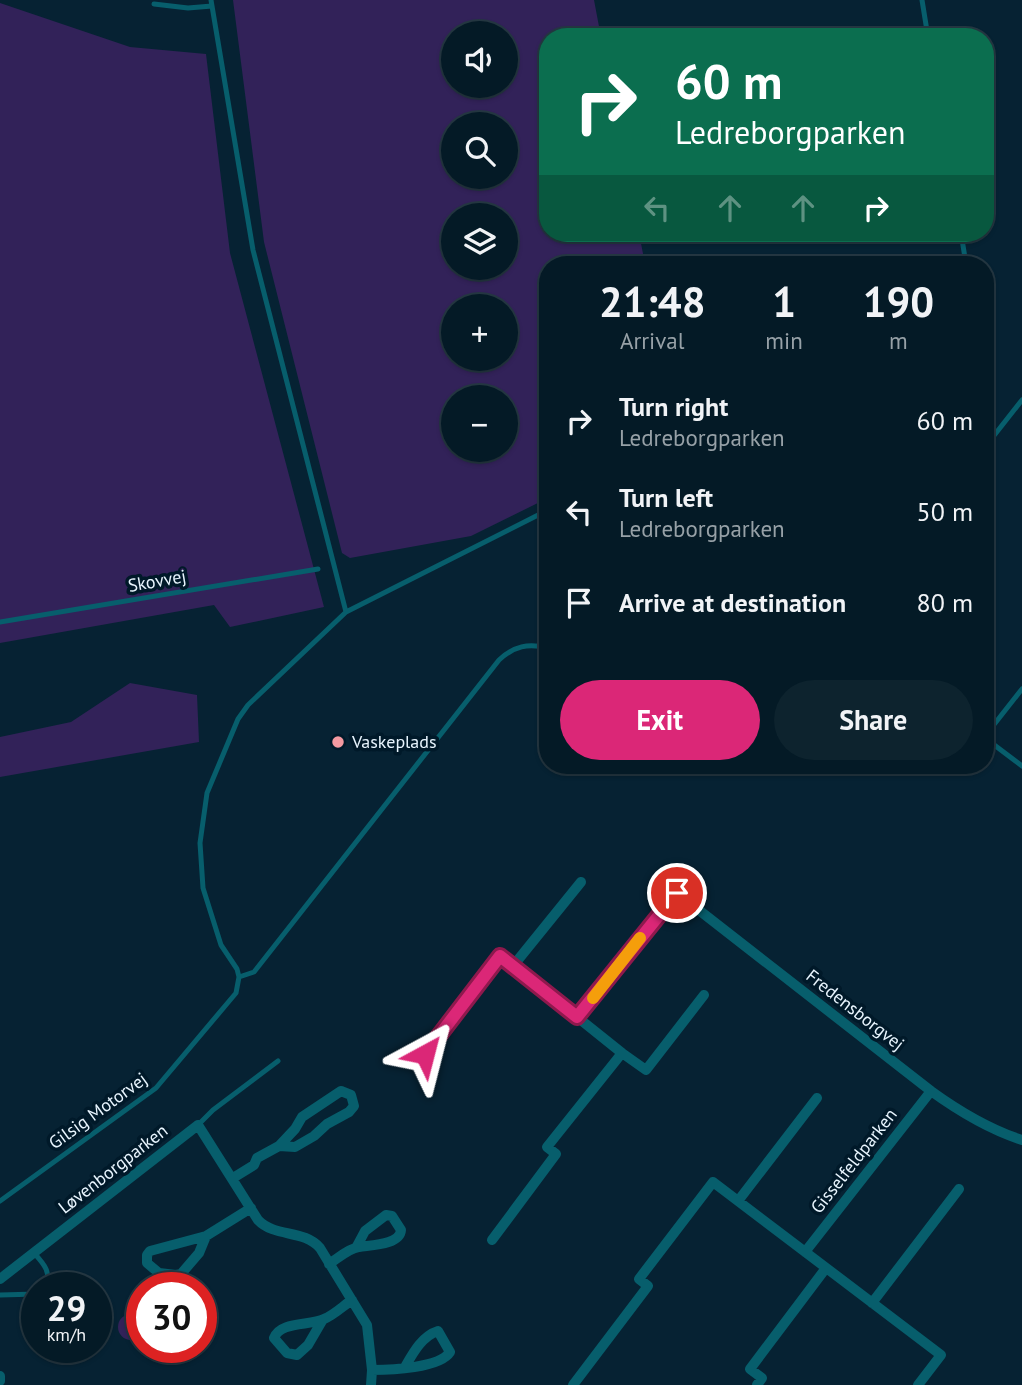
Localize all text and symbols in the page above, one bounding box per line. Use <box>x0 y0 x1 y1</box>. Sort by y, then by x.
map controls <box>441 21 518 462</box>
button: sound <box>441 21 518 98</box>
text: 60 m <box>675 49 782 113</box>
icon: right <box>560 56 651 147</box>
text: Ledreborgparken <box>675 111 906 153</box>
button: search <box>441 112 518 189</box>
icon: left <box>638 189 676 227</box>
icon: ahead <box>711 189 749 227</box>
icon: ahead <box>784 189 822 227</box>
icon: right <box>857 189 895 227</box>
button: layers <box>441 203 518 280</box>
text: 21:48 <box>599 274 705 329</box>
text: 1 <box>772 274 796 329</box>
text: 190 <box>863 274 934 329</box>
button: + <box>441 294 518 371</box>
text: Arrival <box>620 326 684 355</box>
text: min <box>765 326 803 355</box>
text: m <box>889 326 908 355</box>
button: − <box>441 385 518 462</box>
text: Turn right <box>619 390 728 423</box>
icon: right <box>560 402 598 440</box>
text: 60 m <box>917 404 973 437</box>
text: Ledreborgparken <box>619 423 785 452</box>
text: Turn left <box>619 481 713 514</box>
icon: left <box>560 493 598 531</box>
text: 50 m <box>917 495 973 528</box>
text: Ledreborgparken <box>619 514 785 543</box>
street label: Skovvej <box>126 564 188 597</box>
icon: arrive <box>560 584 598 622</box>
text: Arrive at destination <box>619 586 846 619</box>
text: 80 m <box>917 586 973 619</box>
button: Exit <box>560 680 760 760</box>
button: Share <box>774 680 973 760</box>
place label: Vaskeplads <box>351 730 437 753</box>
marker: Vaskeplads <box>330 734 346 750</box>
pin <box>647 863 707 923</box>
icon: arrive <box>658 874 696 912</box>
street label: Fredensborgvej <box>802 964 909 1055</box>
position arrow <box>388 1017 462 1091</box>
street label: Gilsig Motorvej <box>44 1067 151 1154</box>
street label: Gisselfeldparken <box>805 1103 902 1218</box>
street label: Løvenborgparken <box>53 1119 172 1218</box>
speed limit sign: 30 <box>126 1272 217 1363</box>
text: 29 <box>47 1285 86 1331</box>
text: km/h <box>47 1323 86 1346</box>

